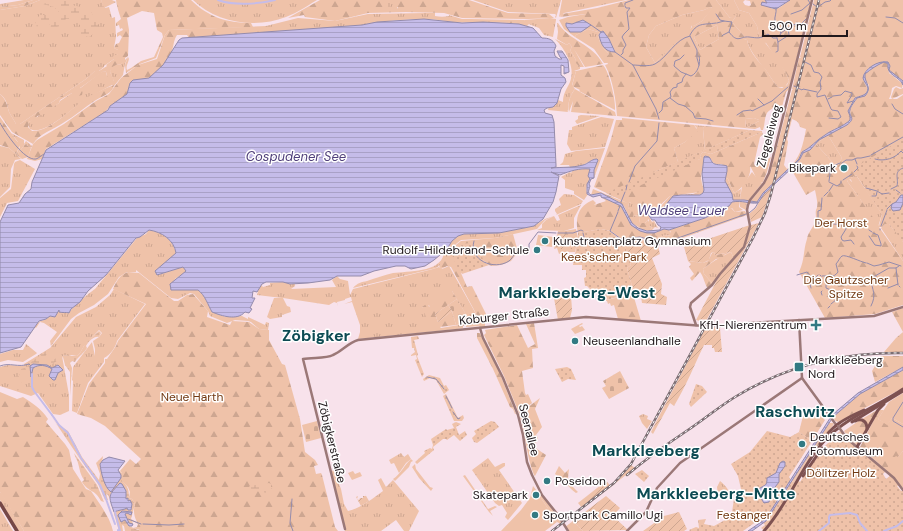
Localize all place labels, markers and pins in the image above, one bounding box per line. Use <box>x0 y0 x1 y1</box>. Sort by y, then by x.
place label: Bikepark <box>789 160 836 176</box>
marker: Bikepark <box>839 163 849 173</box>
place label: Kunstrasenplatz Gymnasium <box>553 233 711 249</box>
marker: Kunstrasenplatz Gymnasium <box>540 236 550 246</box>
place label: Rudolf-Hildebrand-Schule <box>383 242 529 258</box>
marker: Rudolf-Hildebrand-Schule <box>532 245 542 255</box>
place label: KfH-Nierenzentrum <box>699 317 807 333</box>
marker: KfH-Nierenzentrum <box>810 319 822 331</box>
place label: Neuseenlandhalle <box>583 333 681 349</box>
marker: Neuseenlandhalle <box>570 336 580 346</box>
place label: Markkleeberg Nord <box>808 352 883 382</box>
marker: Markkleeberg Nord <box>793 361 805 373</box>
place label: Deutsches Fotomuseum <box>810 429 883 459</box>
marker: Deutsches Fotomuseum <box>797 439 807 449</box>
place label: Poseidon <box>555 473 606 489</box>
marker: Poseidon <box>542 476 552 486</box>
place label: Skatepark <box>473 487 528 503</box>
marker: Skatepark <box>531 490 541 500</box>
place label: Sportpark Camillo Ugi <box>543 507 663 523</box>
marker: Sportpark Camillo Ugi <box>530 510 540 520</box>

